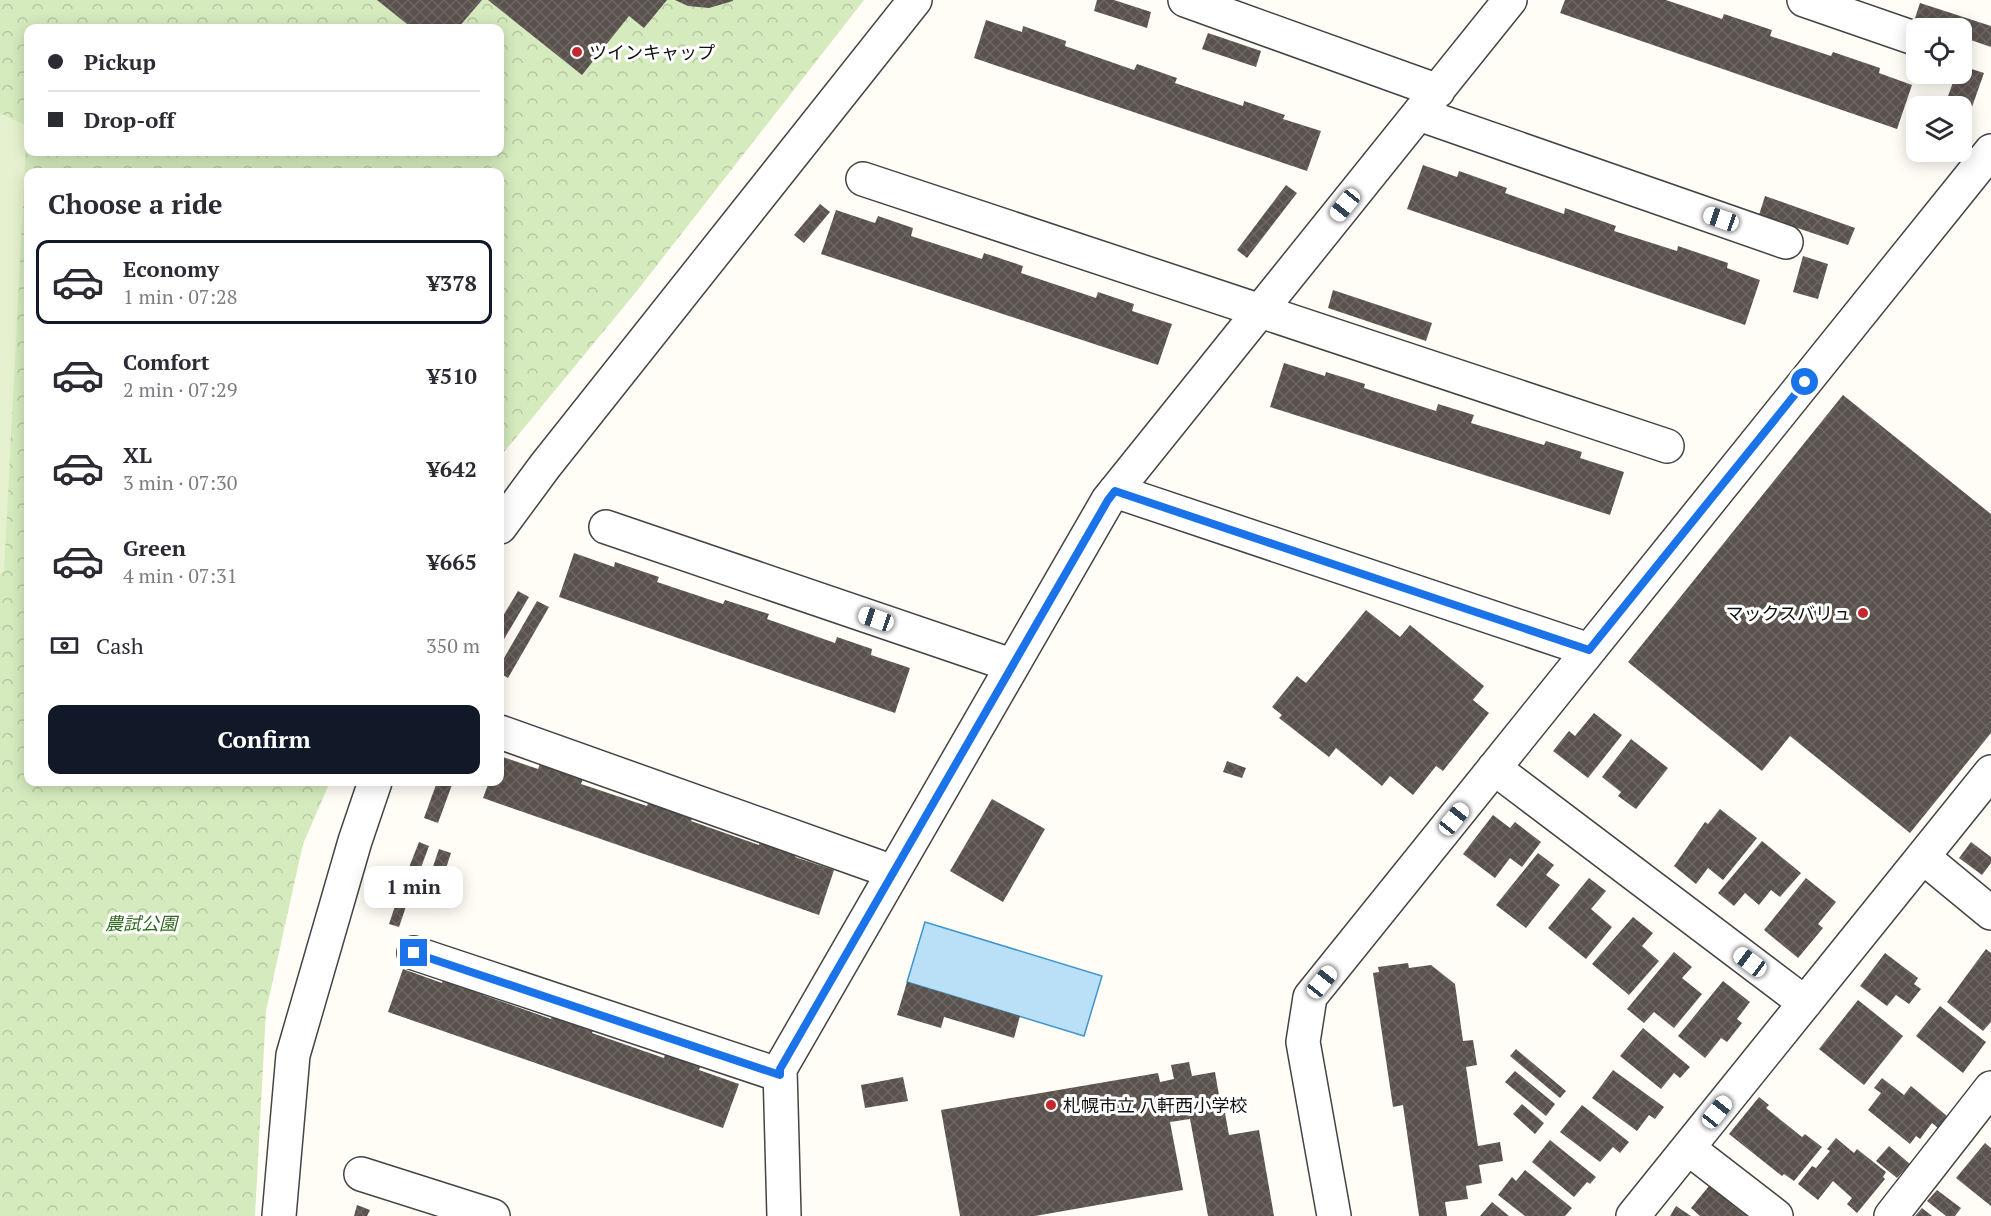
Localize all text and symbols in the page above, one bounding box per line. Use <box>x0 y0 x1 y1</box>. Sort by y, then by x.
map controls <box>1906 18 1972 162</box>
button: locate <box>1906 18 1972 84</box>
place label: ツインキャップ <box>589 40 715 64</box>
marker: ツインキャップ <box>570 45 584 59</box>
text: Pickup <box>84 47 156 76</box>
button: layers <box>1906 96 1972 162</box>
text: Drop-off <box>84 105 175 134</box>
car <box>1327 185 1363 225</box>
text: Choose a ride <box>48 186 223 222</box>
car <box>1701 205 1741 233</box>
text: Economy <box>123 254 219 283</box>
icon: car <box>51 255 105 309</box>
text: ¥378 <box>427 268 477 297</box>
text: 1 min · 07:28 <box>123 283 237 310</box>
text: Comfort <box>123 347 209 376</box>
icon: car <box>51 348 105 402</box>
text: ¥510 <box>427 361 477 390</box>
route start <box>1791 368 1818 395</box>
text: 2 min · 07:29 <box>123 376 237 403</box>
text: XL <box>123 440 152 469</box>
icon: car <box>51 441 105 495</box>
text: ¥642 <box>427 454 477 483</box>
text: 3 min · 07:30 <box>123 469 237 496</box>
text: Green <box>123 533 186 562</box>
icon: car <box>51 534 105 588</box>
text: ¥665 <box>427 547 477 576</box>
text: 4 min · 07:31 <box>123 562 237 589</box>
place label: マックスバリュ <box>1726 601 1851 625</box>
car <box>856 605 896 633</box>
marker: マックスバリュ <box>1856 606 1870 620</box>
icon: cash <box>48 629 81 662</box>
text: Cash <box>96 631 144 660</box>
text: 350 m <box>426 632 480 659</box>
button: Confirm <box>48 705 480 774</box>
car <box>1436 799 1472 839</box>
callout: 1 min <box>364 866 464 908</box>
text: 1 min <box>386 873 441 900</box>
park label: 農試公園 <box>105 911 180 935</box>
route end <box>400 939 427 966</box>
car <box>1730 944 1770 980</box>
car <box>1304 962 1340 1002</box>
car <box>1699 1092 1735 1132</box>
place label: 札幌市立 八軒西小学校 <box>1063 1093 1247 1117</box>
marker: 札幌市立 八軒西小学校 <box>1044 1098 1058 1112</box>

